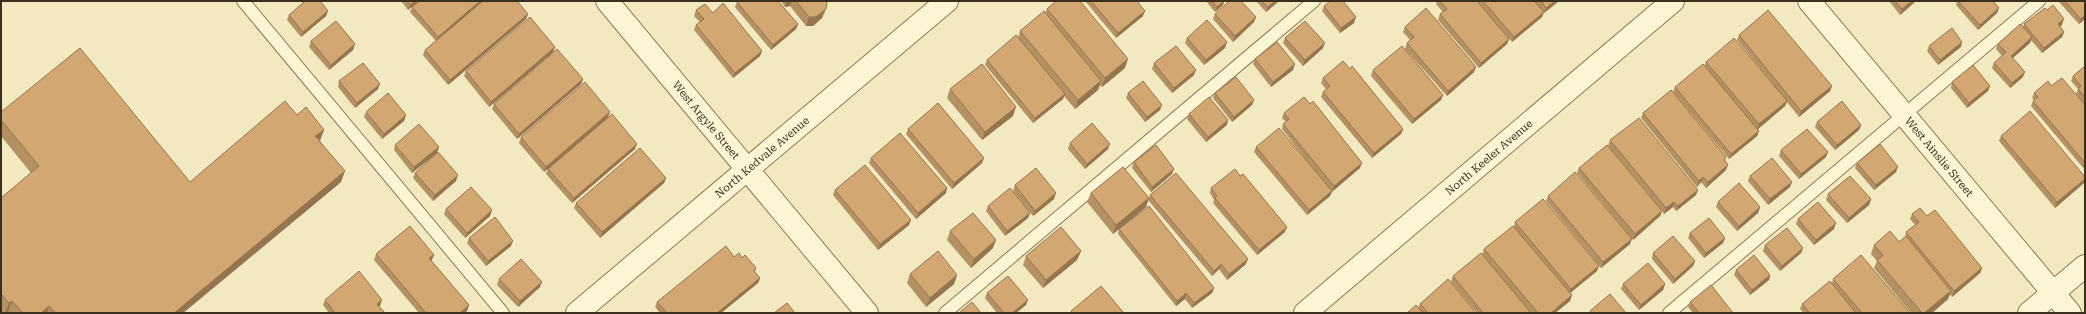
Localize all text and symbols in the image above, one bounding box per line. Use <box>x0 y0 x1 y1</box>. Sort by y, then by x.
street label: West Argyle Street <box>670 78 742 162</box>
street label: North Kedvale Avenue <box>712 114 812 200</box>
street label: West Ainslie Street <box>1902 114 1976 199</box>
street label: North Keeler Avenue <box>1443 117 1535 198</box>

